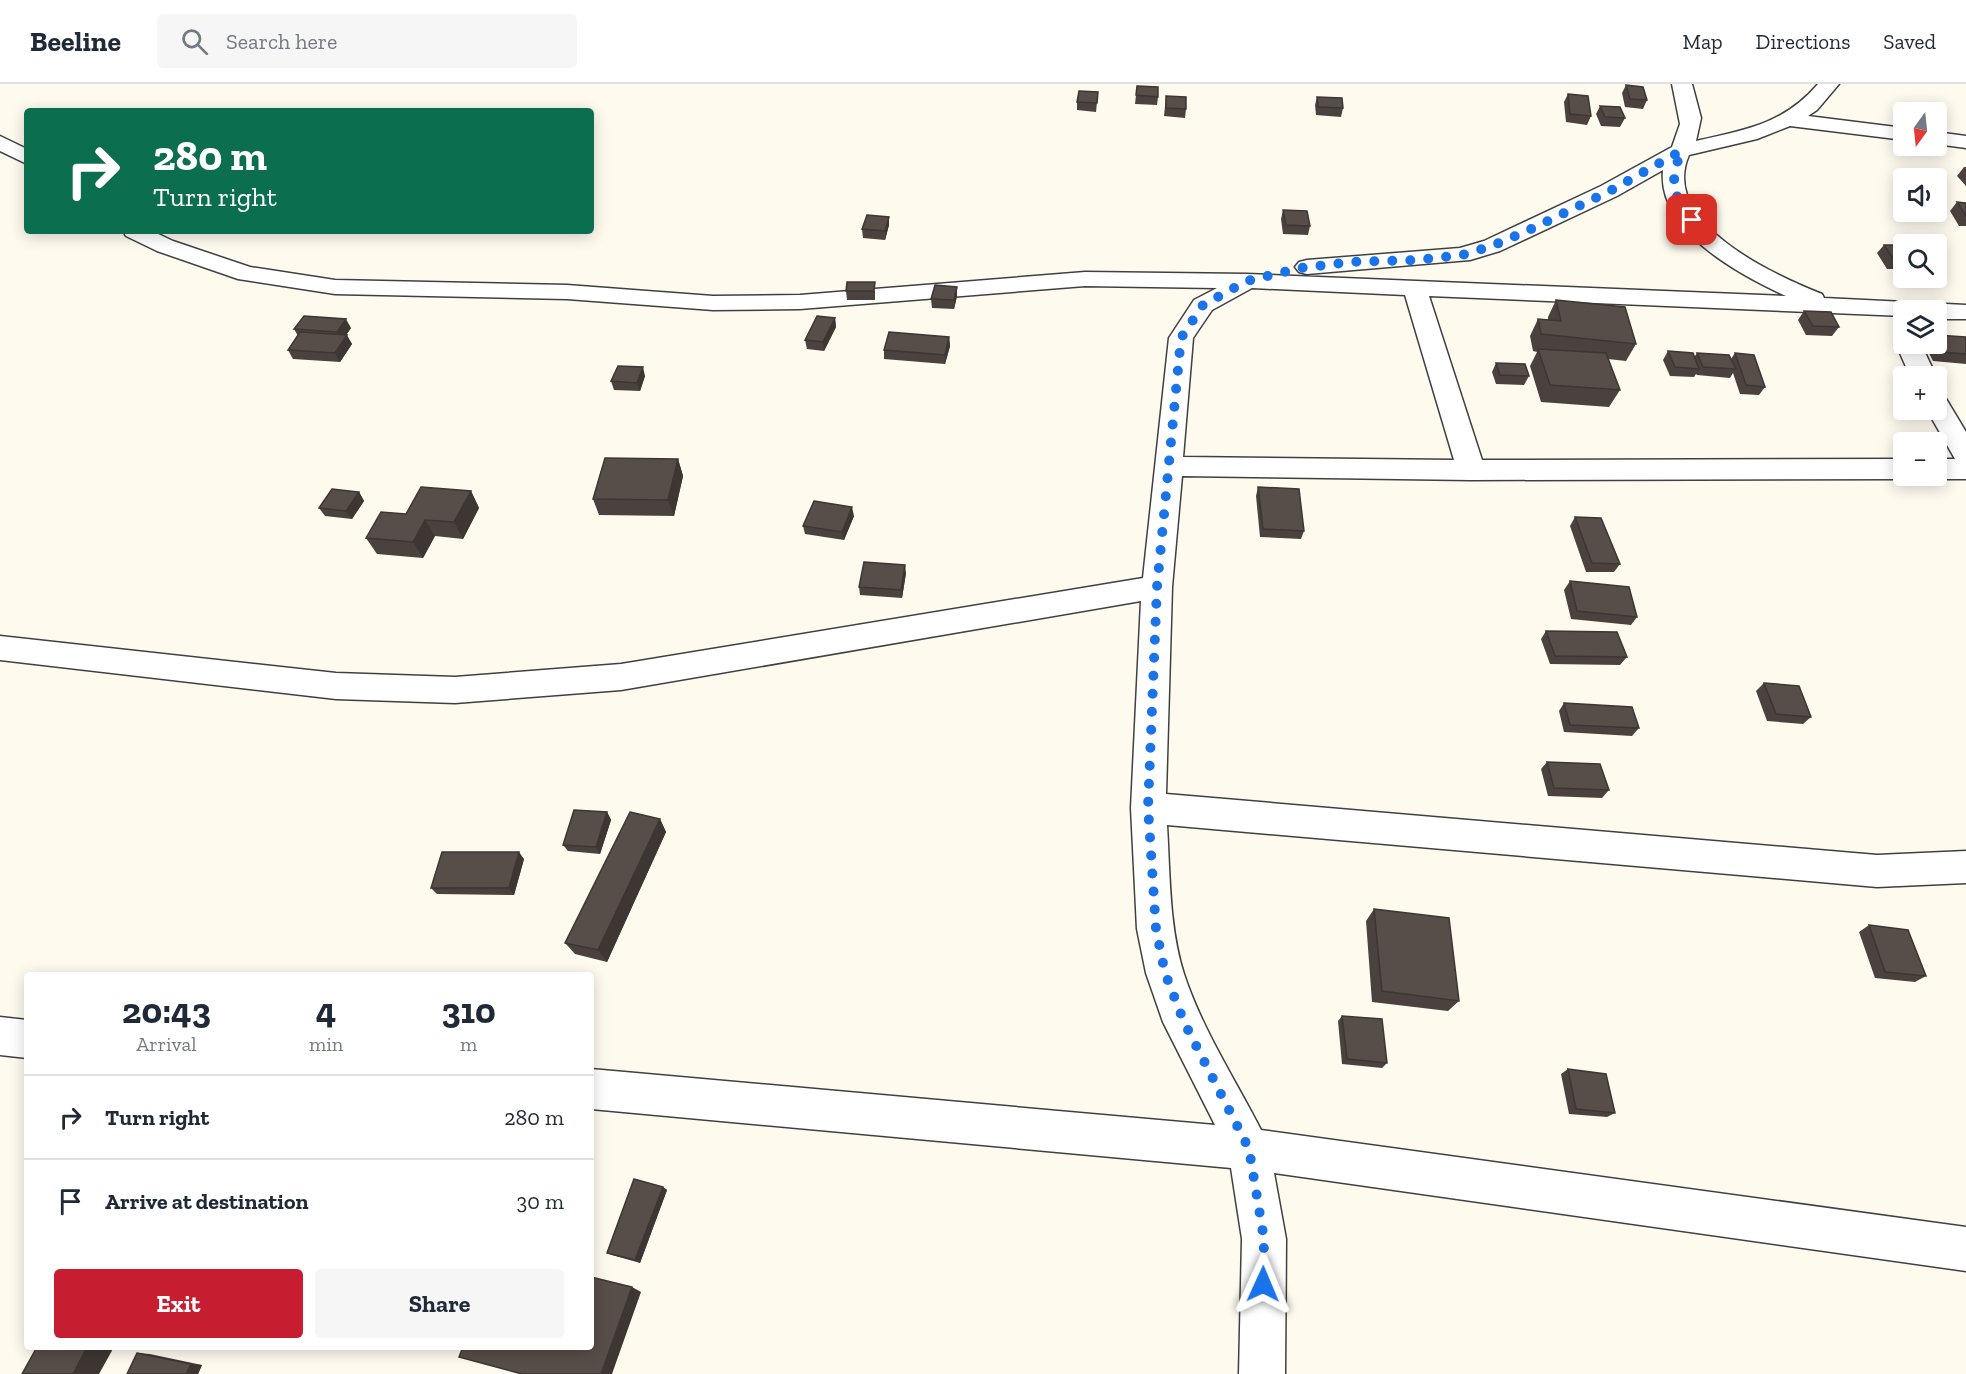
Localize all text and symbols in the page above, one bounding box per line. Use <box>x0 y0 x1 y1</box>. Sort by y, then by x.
search box <box>157 14 577 68</box>
text: Beeline <box>30 25 121 58</box>
icon: search <box>178 25 211 58</box>
text: Search here <box>226 28 337 55</box>
text: Map <box>1683 29 1723 54</box>
text: Directions <box>1756 29 1850 54</box>
text: Saved <box>1883 29 1936 54</box>
north arrow <box>1893 102 1947 156</box>
map controls <box>1893 102 1947 486</box>
text: 280 m <box>153 130 267 181</box>
icon: right <box>54 132 132 210</box>
button: sound <box>1893 168 1947 222</box>
text: Turn right <box>153 181 277 213</box>
pin <box>1666 194 1717 245</box>
icon: arrive <box>1675 203 1708 236</box>
button: search <box>1893 234 1947 288</box>
button: layers <box>1893 300 1947 354</box>
button: + <box>1893 366 1947 420</box>
button: − <box>1893 432 1947 486</box>
text: 20:43 <box>122 989 211 1032</box>
text: 4 <box>316 989 336 1032</box>
text: 310 <box>441 989 496 1032</box>
text: Arrival <box>136 1032 197 1056</box>
text: min <box>309 1032 343 1056</box>
text: m <box>460 1032 477 1056</box>
icon: right <box>54 1101 87 1134</box>
text: Turn right <box>105 1104 209 1131</box>
text: 280 m <box>504 1104 564 1131</box>
icon: arrive <box>54 1185 87 1218</box>
text: Arrive at destination <box>105 1188 308 1215</box>
text: 30 m <box>517 1188 564 1215</box>
position arrow <box>1231 1252 1295 1316</box>
button: Exit <box>54 1269 303 1338</box>
button: Share <box>315 1269 564 1338</box>

